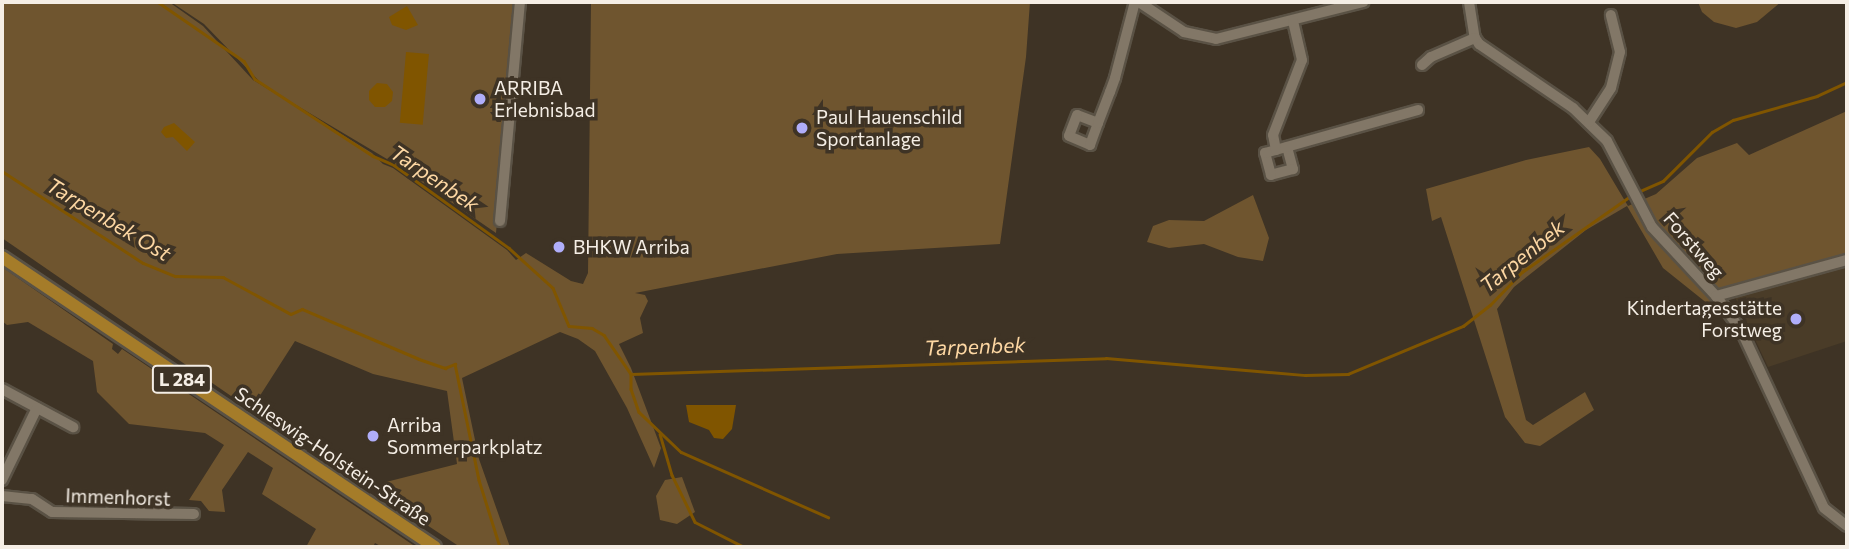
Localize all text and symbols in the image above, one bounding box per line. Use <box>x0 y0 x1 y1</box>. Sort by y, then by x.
place label: ARRIBA Erlebnisbad <box>494 77 596 121</box>
marker: ARRIBA Erlebnisbad <box>472 91 488 107</box>
place label: Paul Hauenschild Sportanlage <box>816 106 962 150</box>
marker: Paul Hauenschild Sportanlage <box>794 120 810 136</box>
water label: Tarpenbek <box>386 139 484 217</box>
water label: Tarpenbek Ost <box>42 172 176 266</box>
street label: Forstweg <box>1659 207 1729 283</box>
water label: Tarpenbek <box>1475 214 1569 298</box>
place label: BHKW Arriba <box>573 236 690 258</box>
marker: BHKW Arriba <box>551 239 567 255</box>
place label: Kindertagesstätte Forstweg <box>1627 297 1782 341</box>
marker: Kindertagesstätte Forstweg <box>1788 311 1804 327</box>
water label: Tarpenbek <box>924 332 1026 360</box>
road number: L 284 <box>150 365 214 394</box>
street label: Schleswig-Holstein-Straße <box>231 382 435 530</box>
place label: Arriba Sommerparkplatz <box>387 414 543 458</box>
marker: Arriba Sommerparkplatz <box>365 428 381 444</box>
street label: Immenhorst <box>65 484 171 510</box>

